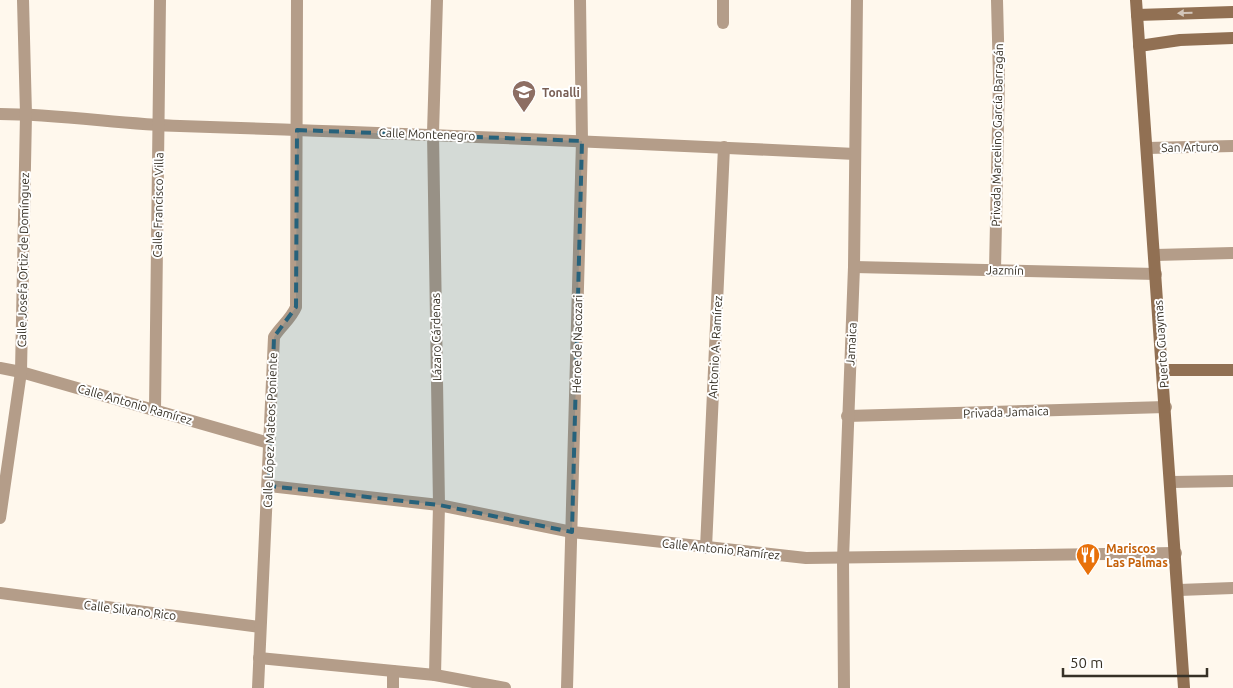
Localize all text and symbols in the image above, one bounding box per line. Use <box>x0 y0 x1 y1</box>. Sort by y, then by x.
one-way arrow <box>1177 9 1193 17</box>
street label: Privada Marcelino García Barragán <box>989 43 1005 227</box>
school or university icon: Tonalli <box>511 79 537 113</box>
place label: Tonalli <box>542 86 580 99</box>
street label: Calle Montenegro <box>378 126 476 142</box>
street label: San Arturo <box>1161 140 1219 154</box>
street label: Calle Francisco Villa <box>151 152 165 258</box>
street label: Calle Josefa Ortiz de Domínguez <box>15 172 31 348</box>
street label: Jazmín <box>986 263 1024 277</box>
street label: Lázaro Cárdenas <box>429 293 443 381</box>
street label: Héroe de Nacozari <box>570 295 584 393</box>
street label: Antonio A. Ramírez <box>706 295 724 399</box>
street label: Puerto Guaymas <box>1151 300 1171 388</box>
street label: Jamaica <box>843 322 859 366</box>
street label: Calle López Mateos Poniente <box>261 352 279 508</box>
street label: Calle Antonio Ramírez <box>76 381 194 427</box>
street label: Privada Jamaica <box>963 404 1049 420</box>
street label: Calle Antonio Ramírez <box>661 536 781 562</box>
restaurant icon: Mariscos Las Palmas <box>1075 542 1101 576</box>
place label: Mariscos Las Palmas <box>1106 542 1168 569</box>
street label: Calle Silvano Rico <box>83 598 177 622</box>
scale bar <box>1063 646 1207 678</box>
text: 50 m <box>1070 654 1103 671</box>

